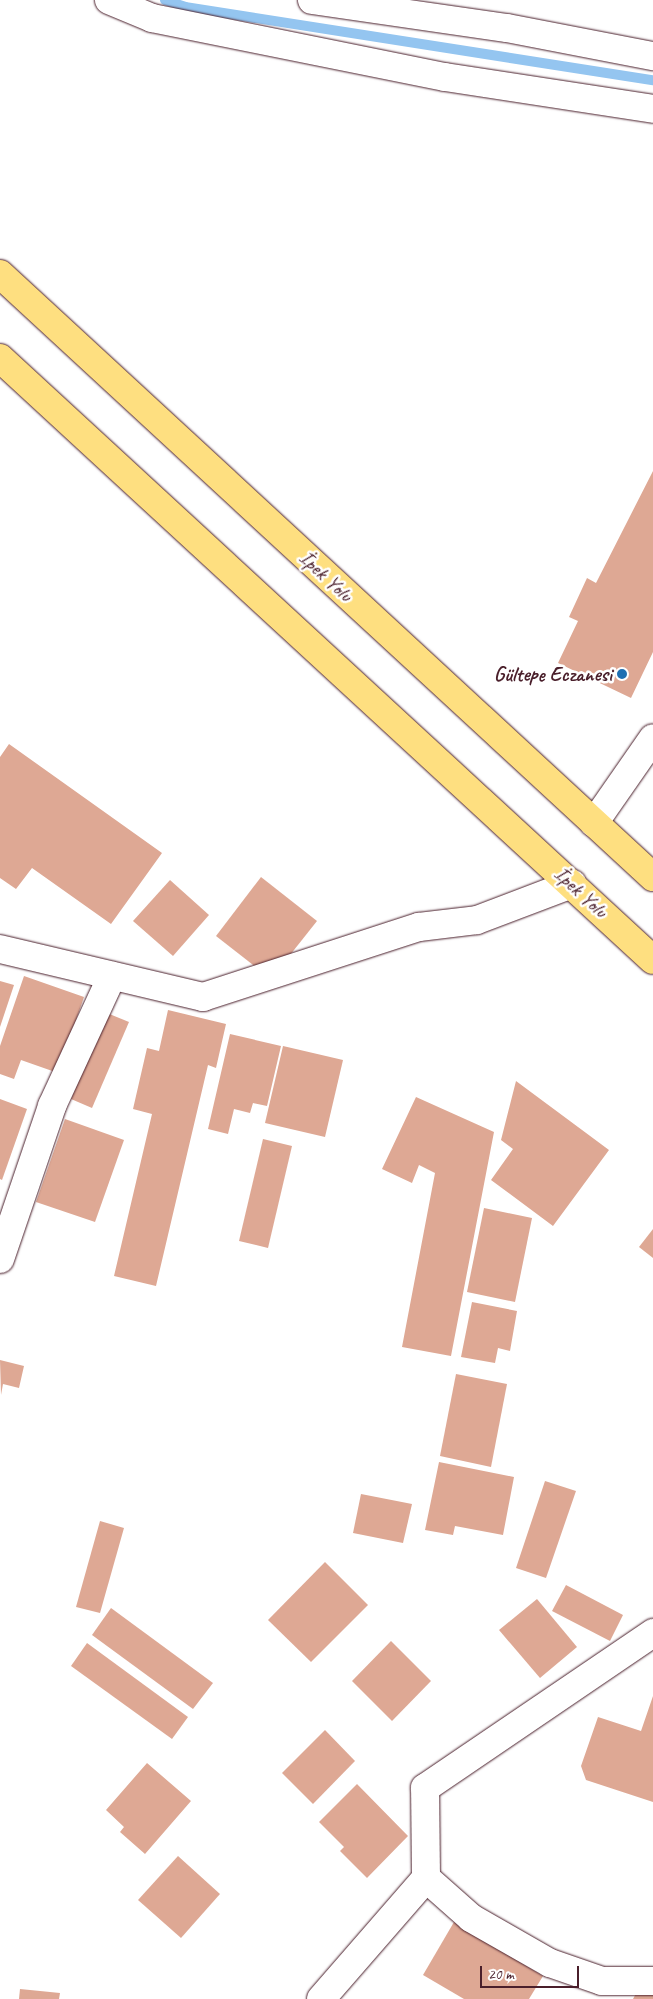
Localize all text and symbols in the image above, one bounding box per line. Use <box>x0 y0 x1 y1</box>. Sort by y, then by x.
street label: İpek Yolu <box>294 545 358 607</box>
place label: Gültepe Eczanesi <box>493 661 612 687</box>
marker: Gültepe Eczanesi <box>616 668 628 680</box>
street label: İpek Yolu <box>549 861 613 923</box>
scale bar <box>483 1956 582 1988</box>
text: 20 m <box>488 1965 514 1984</box>

